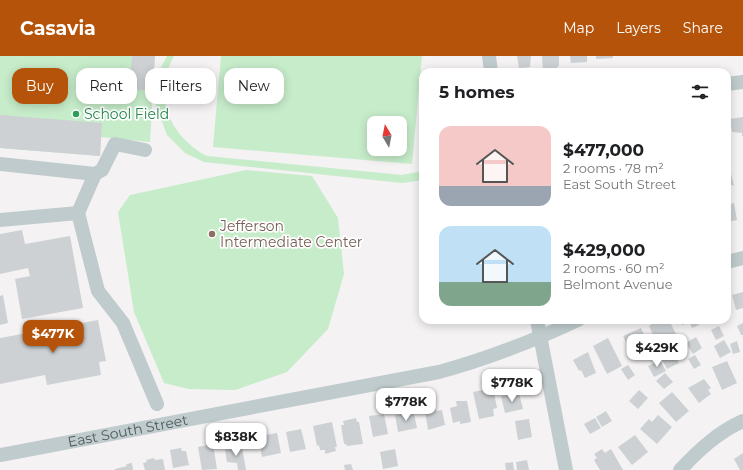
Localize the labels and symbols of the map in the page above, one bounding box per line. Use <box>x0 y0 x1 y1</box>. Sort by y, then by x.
place label: School Field <box>84 105 169 123</box>
marker: School Field <box>71 109 81 119</box>
north arrow <box>367 116 407 156</box>
place label: Jefferson Intermediate Center <box>219 217 363 251</box>
marker: Jefferson Intermediate Center <box>207 229 217 239</box>
pin: $477K <box>25 320 81 354</box>
pin: $429K <box>629 334 685 368</box>
pin: $778K <box>484 369 540 403</box>
pin: $778K <box>378 388 434 422</box>
street label: East South Street <box>66 411 190 451</box>
pin: $838K <box>208 423 264 457</box>

